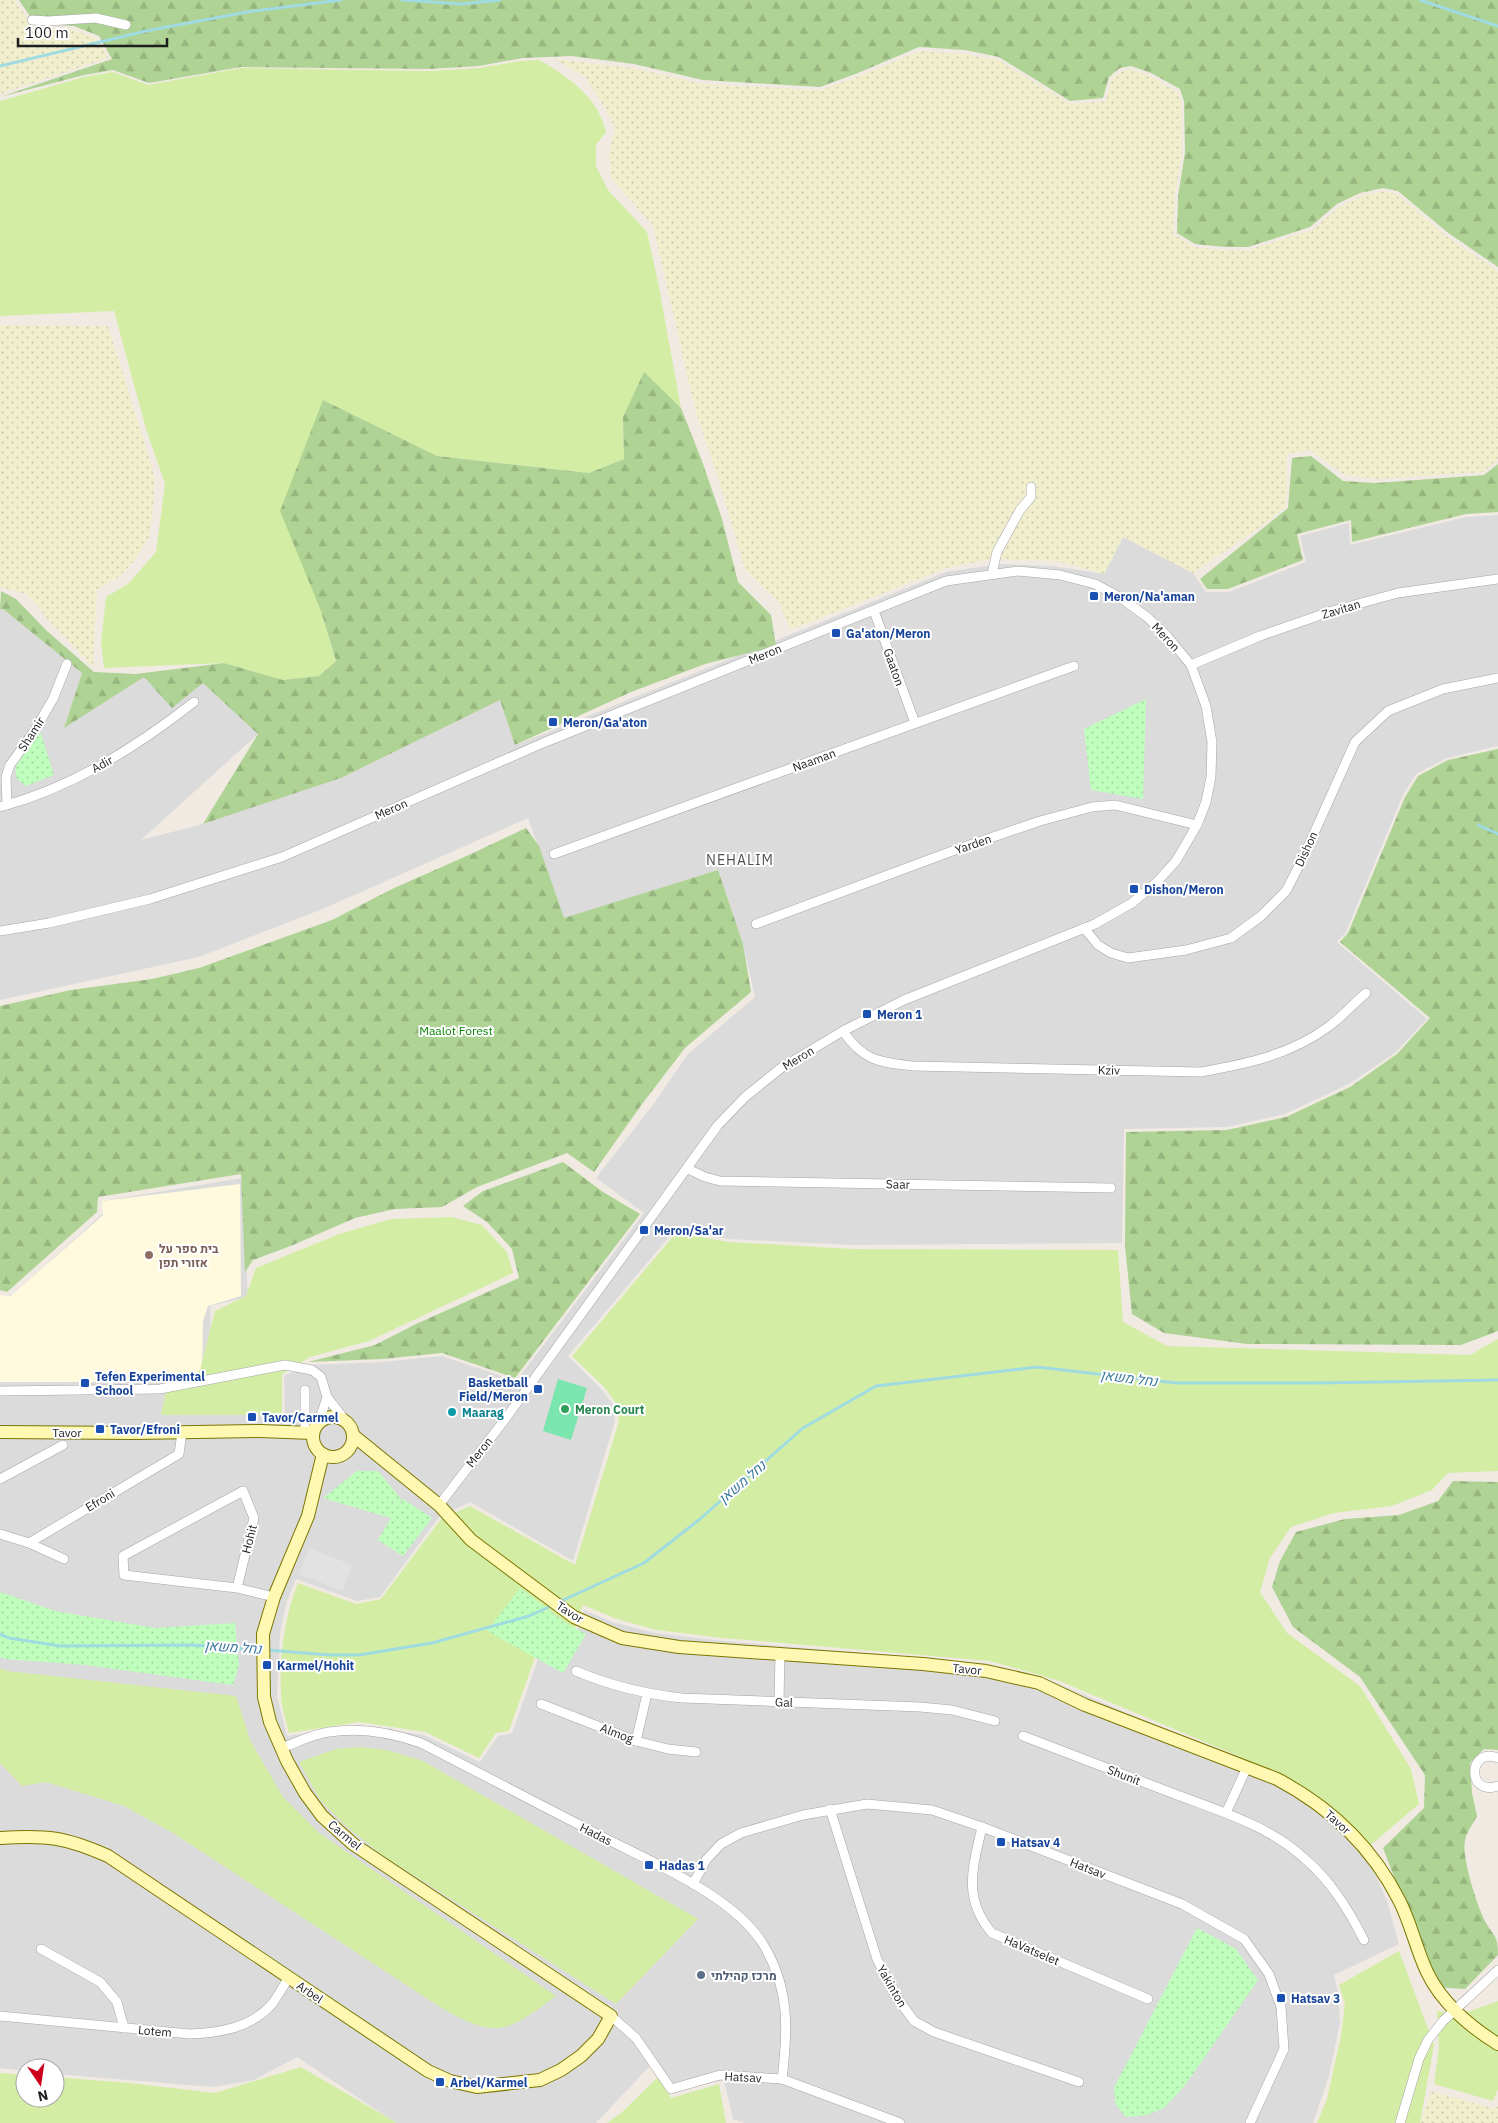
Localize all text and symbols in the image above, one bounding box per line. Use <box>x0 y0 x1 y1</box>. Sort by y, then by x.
scale bar <box>18 15 166 47</box>
text: 100 m <box>25 23 69 42</box>
place label: Meron/Na'aman <box>1104 589 1195 604</box>
marker: Meron/Na'aman <box>1088 590 1100 602</box>
street label: Zavitan <box>1320 596 1362 622</box>
street label: Meron <box>1149 619 1183 655</box>
place label: Ga'aton/Meron <box>846 626 931 641</box>
marker: Ga'aton/Meron <box>830 627 842 639</box>
street label: Meron <box>746 641 784 667</box>
street label: Gaaton <box>880 646 908 688</box>
street label: Shamir <box>14 713 48 754</box>
place label: Meron/Ga'aton <box>563 715 647 730</box>
marker: Meron/Ga'aton <box>547 716 559 728</box>
street label: Naaman <box>790 745 838 775</box>
street label: Adir <box>89 752 116 776</box>
street label: Meron <box>372 795 410 823</box>
street label: Dishon <box>1291 829 1321 869</box>
street label: Yarden <box>953 831 993 857</box>
district label: NEHALIM <box>706 851 774 869</box>
place label: Dishon/Meron <box>1144 882 1224 897</box>
marker: Dishon/Meron <box>1128 883 1140 895</box>
place label: Meron 1 <box>877 1007 922 1022</box>
marker: Meron 1 <box>861 1008 873 1020</box>
park label: Maalot Forest <box>419 1023 493 1038</box>
street label: Meron <box>779 1043 817 1073</box>
street label: Kziv <box>1098 1062 1120 1078</box>
street label: Saar <box>886 1176 911 1192</box>
place label: Meron/Sa'ar <box>654 1223 724 1238</box>
marker: Meron/Sa'ar <box>638 1224 650 1236</box>
place label: בית ספר על אזורי תפן <box>159 1241 219 1270</box>
marker: בית ספר על אזורי תפן <box>143 1249 155 1261</box>
water label: נחל משאן <box>1100 1366 1159 1391</box>
place label: Tefen Experimental School <box>95 1369 205 1398</box>
place label: Basketball Field/Meron <box>459 1375 528 1404</box>
marker: Tefen Experimental School <box>79 1377 91 1389</box>
marker: Basketball Field/Meron <box>532 1383 544 1395</box>
place label: Meron Court <box>575 1402 645 1417</box>
marker: Meron Court <box>559 1403 571 1415</box>
place label: Maarag <box>462 1405 504 1420</box>
marker: Maarag <box>446 1406 458 1418</box>
place label: Tavor/Carmel <box>262 1410 339 1425</box>
marker: Tavor/Carmel <box>246 1411 258 1423</box>
place label: Tavor/Efroni <box>110 1422 180 1437</box>
marker: Tavor/Efroni <box>94 1423 106 1435</box>
street label: Tavor <box>52 1425 82 1440</box>
street label: Meron <box>463 1434 495 1470</box>
water label: נחל משאן <box>715 1456 770 1508</box>
street label: Efroni <box>83 1485 117 1515</box>
street label: Hohit <box>238 1523 260 1555</box>
street label: Tavor <box>554 1598 587 1626</box>
water label: נחל משאן <box>204 1636 263 1658</box>
place label: Karmel/Hohit <box>277 1658 355 1673</box>
marker: Karmel/Hohit <box>261 1659 273 1671</box>
street label: Tavor <box>952 1660 983 1678</box>
street label: Gal <box>775 1694 793 1710</box>
street label: Almog <box>598 1720 636 1746</box>
street label: Shunit <box>1105 1762 1143 1788</box>
street label: Tavor <box>1322 1807 1354 1838</box>
street label: Carmel <box>325 1817 365 1853</box>
street label: Hadas <box>577 1820 615 1848</box>
place label: Hatsav 4 <box>1011 1835 1060 1850</box>
marker: Hatsav 4 <box>995 1836 1007 1848</box>
street label: Hatsav <box>1068 1854 1108 1882</box>
place label: Hadas 1 <box>659 1858 705 1873</box>
marker: Hadas 1 <box>643 1859 655 1871</box>
street label: HaVatselet <box>1002 1932 1062 1968</box>
street label: Yakinton <box>874 1962 910 2010</box>
place label: מרכז קהילתי <box>711 1968 777 1983</box>
marker: מרכז קהילתי <box>695 1969 707 1981</box>
street label: Arbel <box>294 1978 326 2006</box>
place label: Hatsav 3 <box>1291 1991 1340 2006</box>
marker: Hatsav 3 <box>1275 1992 1287 2004</box>
street label: Lotem <box>137 2022 173 2040</box>
north arrow <box>15 2058 65 2108</box>
street label: Hatsav <box>724 2069 762 2085</box>
place label: Arbel/Karmel <box>450 2075 528 2090</box>
marker: Arbel/Karmel <box>434 2076 446 2088</box>
text: N <box>36 2086 50 2106</box>

